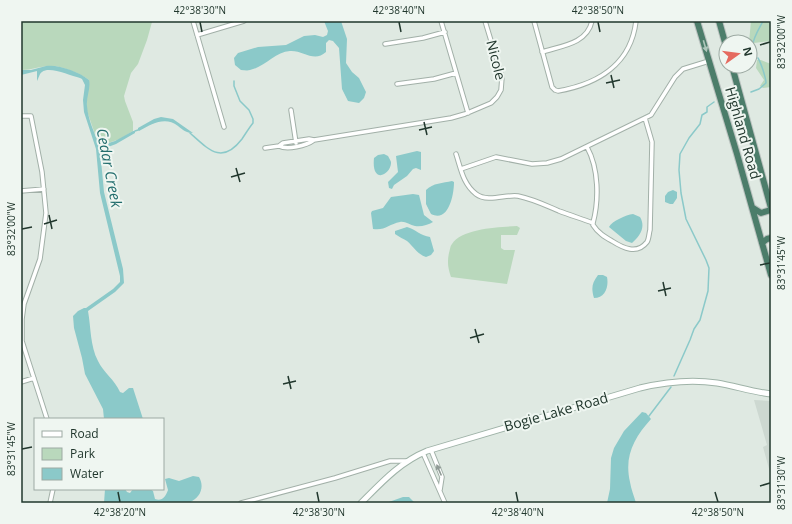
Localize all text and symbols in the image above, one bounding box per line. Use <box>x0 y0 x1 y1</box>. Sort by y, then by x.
text: 42°38'30"N <box>174 3 226 17</box>
text: 42°38'40"N <box>373 3 425 17</box>
text: 42°38'50"N <box>572 3 624 17</box>
text: 83°32'00"W <box>774 14 788 69</box>
north arrow <box>718 34 758 74</box>
street label: Nicole <box>482 38 511 82</box>
one-way arrow <box>702 41 708 53</box>
text: N <box>740 45 757 58</box>
street label: Highland Road <box>721 84 766 181</box>
water label: Cedar Creek <box>93 126 128 210</box>
text: 83°32'00"W <box>4 201 18 256</box>
text: 83°31'45"W <box>774 235 788 290</box>
street label: Bogie Lake Road <box>502 388 610 435</box>
legend <box>34 418 164 490</box>
text: 83°31'45"W <box>4 421 18 476</box>
text: Road <box>70 425 99 442</box>
text: Park <box>70 445 96 462</box>
text: 83°31'30"W <box>774 455 788 510</box>
one-way arrow <box>436 463 442 475</box>
text: Water <box>70 465 104 482</box>
text: 42°38'20"N <box>94 505 146 519</box>
text: 42°38'30"N <box>293 505 345 519</box>
text: 42°38'40"N <box>492 505 544 519</box>
text: 42°38'50"N <box>692 505 744 519</box>

